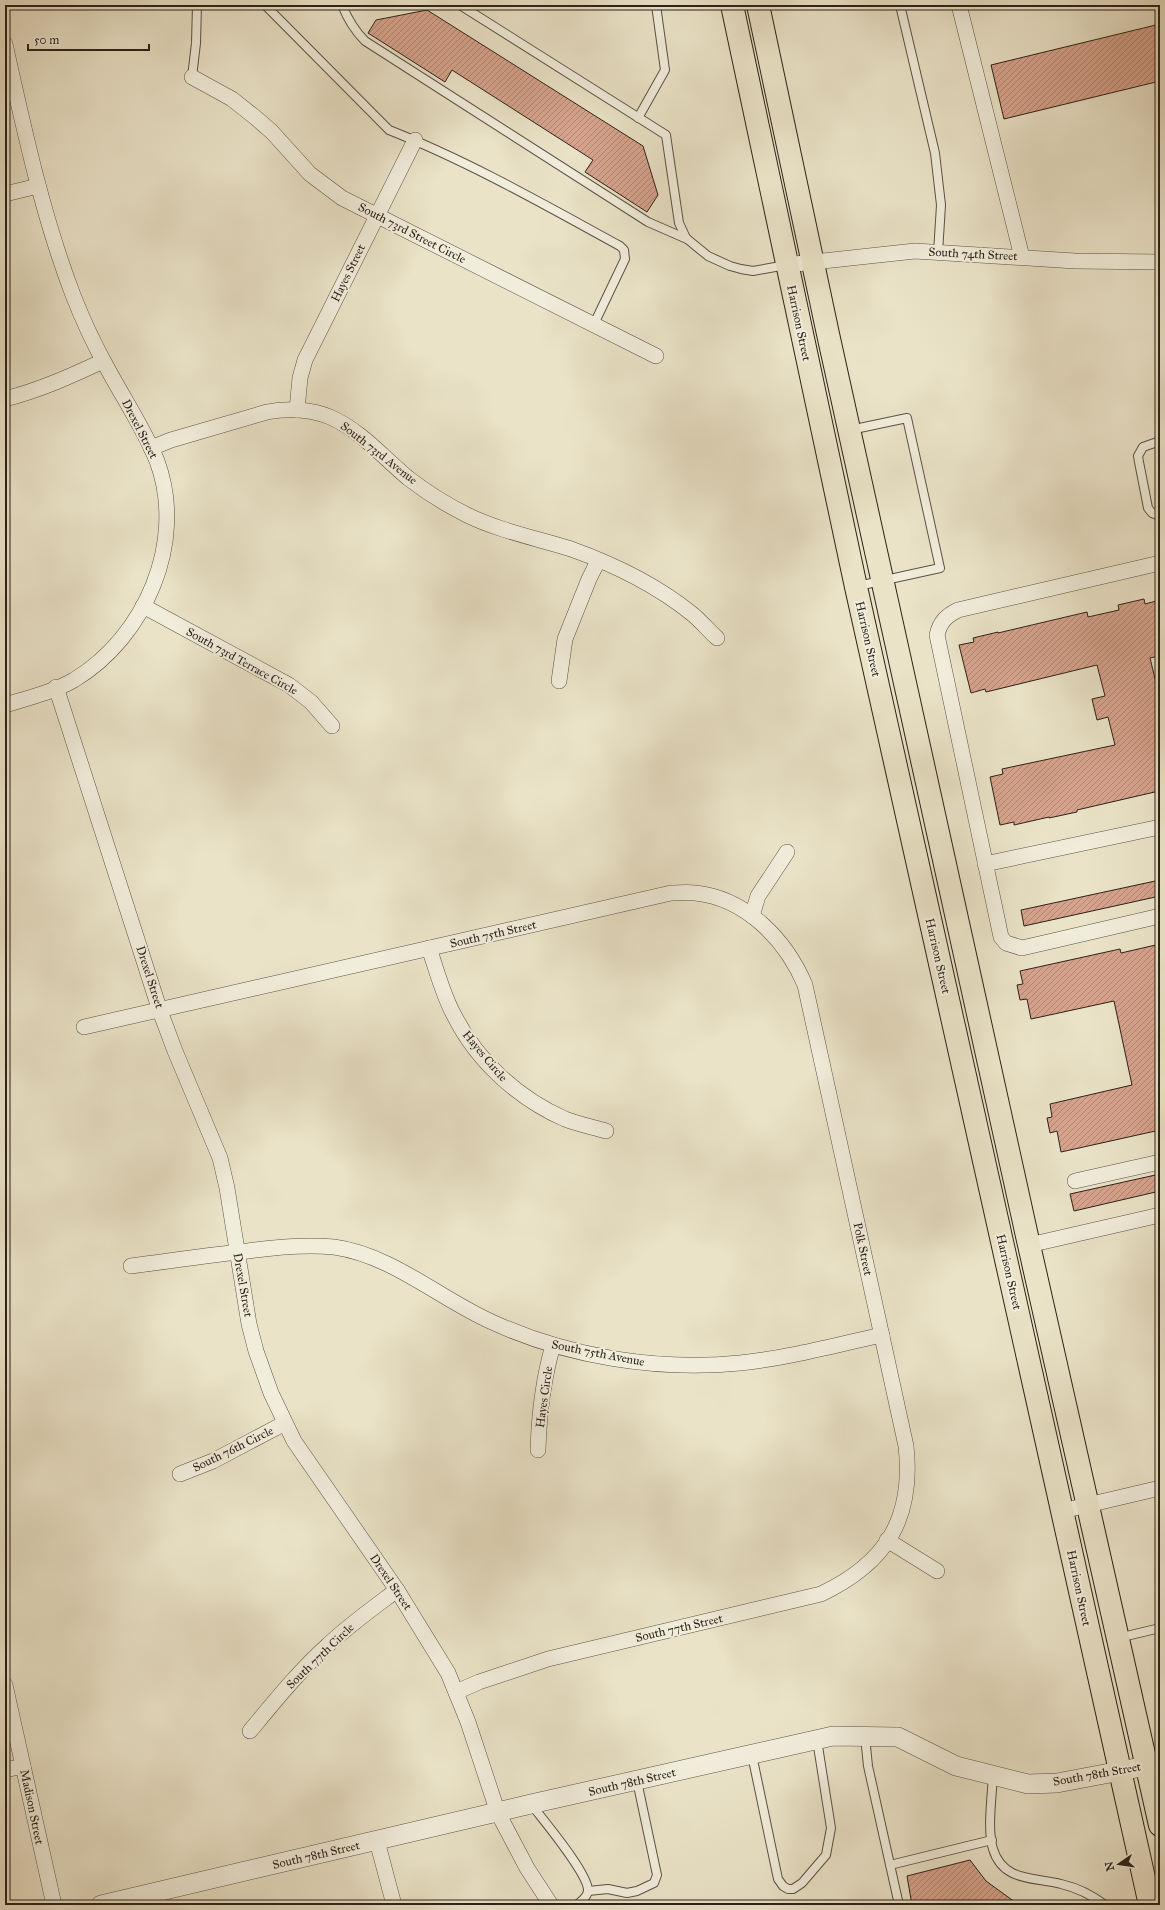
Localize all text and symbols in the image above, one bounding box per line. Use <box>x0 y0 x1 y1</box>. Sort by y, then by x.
scale bar <box>28 26 149 52</box>
text: 50 m <box>34 33 59 47</box>
street label: South 73rd Street Circle <box>356 200 468 266</box>
street label: Hayes Street <box>328 241 368 304</box>
street label: South 74th Street <box>928 245 1019 263</box>
street label: Harrison Street <box>784 284 814 363</box>
street label: Drexel Street <box>119 397 161 462</box>
street label: South 73rd Avenue <box>338 419 420 487</box>
street label: Harrison Street <box>853 600 884 679</box>
street label: South 73rd Terrace Circle <box>184 624 300 698</box>
street label: South 75th Street <box>448 917 538 951</box>
street label: Harrison Street <box>923 917 954 996</box>
street label: Drexel Street <box>133 944 167 1011</box>
street label: Hayes Circle <box>460 1028 510 1084</box>
street label: Polk Street <box>851 1221 876 1278</box>
street label: Harrison Street <box>994 1233 1025 1312</box>
street label: Drexel Street <box>230 1252 256 1319</box>
street label: South 75th Avenue <box>550 1337 646 1369</box>
street label: Hayes Circle <box>533 1365 555 1429</box>
street label: South 76th Circle <box>190 1423 276 1475</box>
street label: Harrison Street <box>1064 1549 1094 1628</box>
street label: Drexel Street <box>367 1551 415 1613</box>
street label: South 77th Street <box>634 1611 725 1645</box>
street label: South 77th Circle <box>283 1620 357 1692</box>
street label: South 78th Street <box>1052 1759 1143 1789</box>
street label: South 78th Street <box>587 1765 678 1799</box>
street label: Madison Street <box>17 1768 47 1846</box>
street label: South 78th Street <box>271 1838 362 1872</box>
north arrow <box>1099 1844 1139 1884</box>
text: N <box>1102 1859 1117 1872</box>

